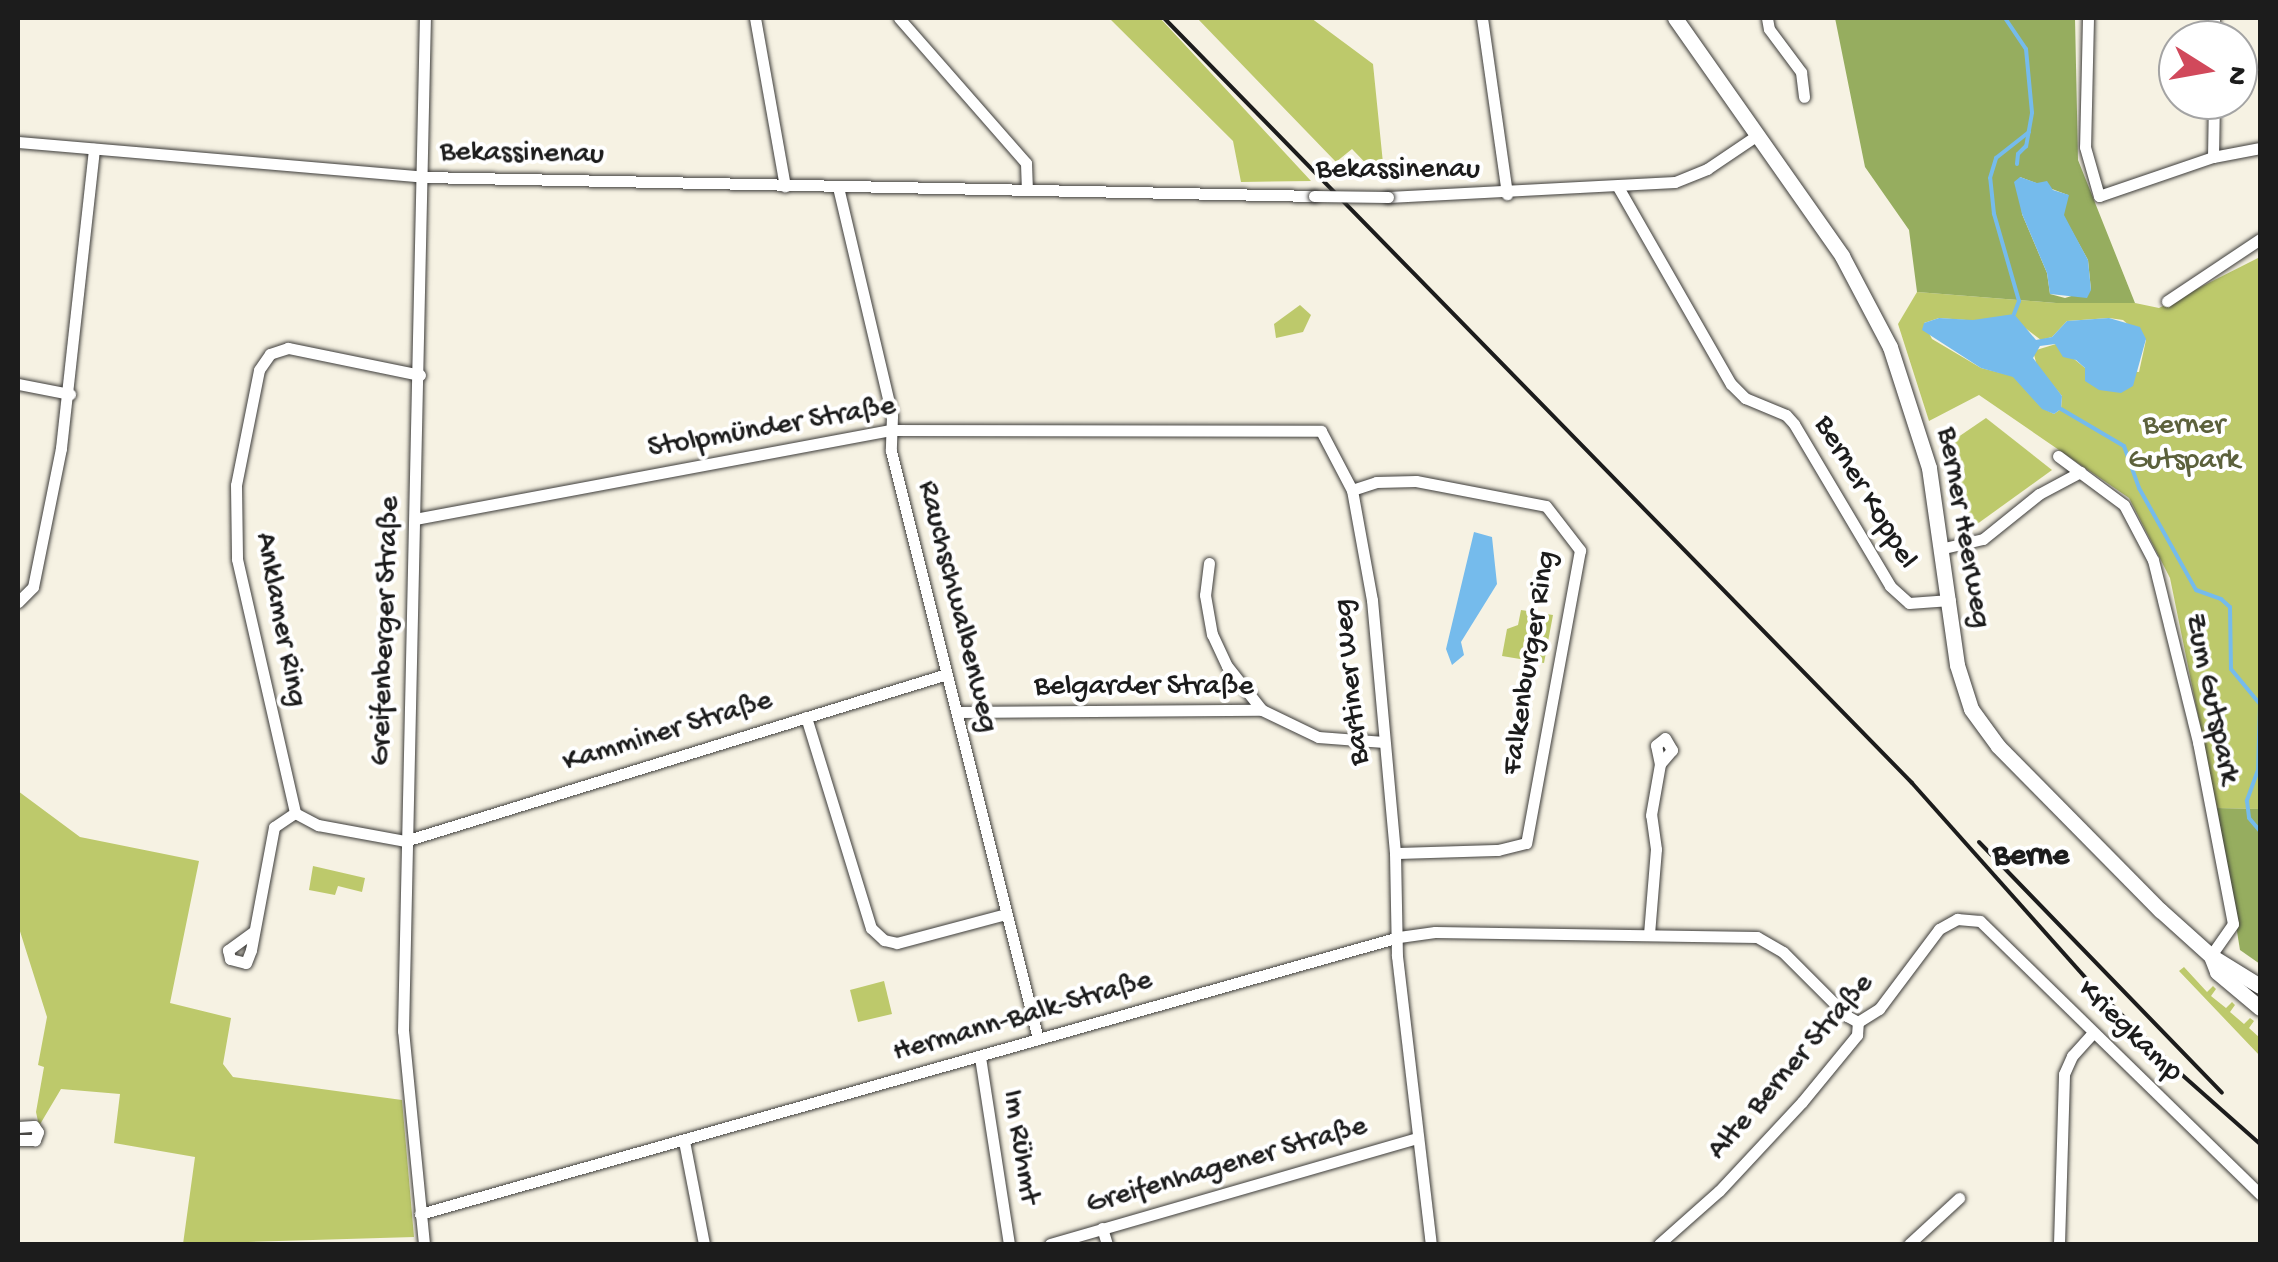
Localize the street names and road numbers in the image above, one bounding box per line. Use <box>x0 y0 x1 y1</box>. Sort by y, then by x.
street label: Bekassinenau <box>440 136 604 174</box>
street label: Bekassinenau <box>1316 153 1480 189</box>
street label: Stolpmünder Straße <box>645 390 899 468</box>
street label: Berner Koppel <box>1804 410 1924 576</box>
street label: Berner Heerweg <box>1927 425 1997 631</box>
street label: Rauchschwalbenweg <box>907 477 1005 737</box>
street label: Greifenberger Straße <box>364 496 410 766</box>
street label: Anklamer Ring <box>244 530 314 710</box>
street label: Falkenburger Ring <box>1496 549 1566 777</box>
street label: Bartiner Weg <box>1326 597 1380 767</box>
street label: Zum Gutspark <box>2174 610 2246 788</box>
street label: Belgarder Straße <box>1034 670 1254 706</box>
street label: Kamminer Straße <box>559 684 777 782</box>
street label: Hermann-Balk-Straße <box>889 964 1157 1072</box>
street label: Alte Berner Straße <box>1701 967 1883 1169</box>
street label: Kriegkamp <box>2069 973 2189 1091</box>
street label: Im Rühmt <box>992 1087 1046 1207</box>
street label: Greifenhagener Straße <box>1082 1110 1372 1224</box>

